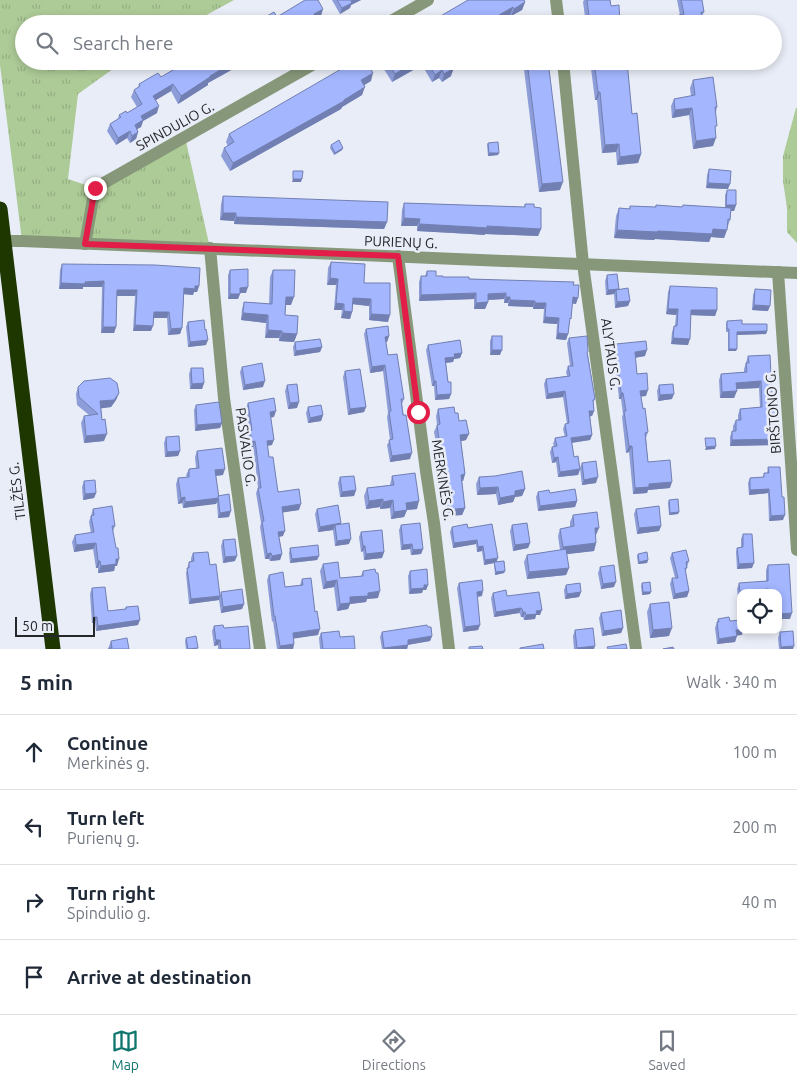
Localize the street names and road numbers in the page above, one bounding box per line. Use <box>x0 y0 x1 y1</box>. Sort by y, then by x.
street label: SPINDULIO G. <box>133 98 217 154</box>
street label: PURIENŲ G. <box>364 233 438 251</box>
street label: ALYTAUS G. <box>598 317 624 391</box>
street label: BIRŠTONO G. <box>761 370 784 455</box>
street label: PASVALIO G. <box>233 407 259 487</box>
street label: MERKINĖS G. <box>429 438 457 522</box>
street label: TILŽĖS G. <box>5 461 28 521</box>

